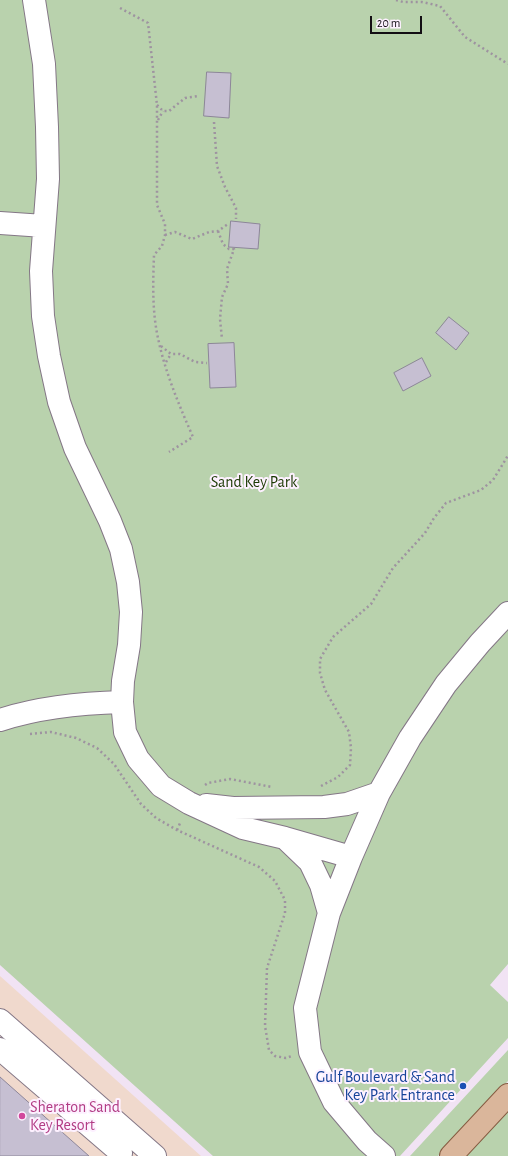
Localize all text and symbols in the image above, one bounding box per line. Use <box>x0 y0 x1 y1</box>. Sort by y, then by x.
scale bar <box>372 8 424 34</box>
text: 20 m <box>377 17 400 29</box>
park label: Sand Key Park <box>211 472 297 492</box>
place label: Gulf Boulevard & Sand Key Park Entrance <box>316 1067 455 1105</box>
marker: Gulf Boulevard & Sand Key Park Entrance <box>458 1081 468 1091</box>
place label: Sheraton Sand Key Resort <box>30 1097 120 1135</box>
marker: Sheraton Sand Key Resort <box>17 1111 27 1121</box>

